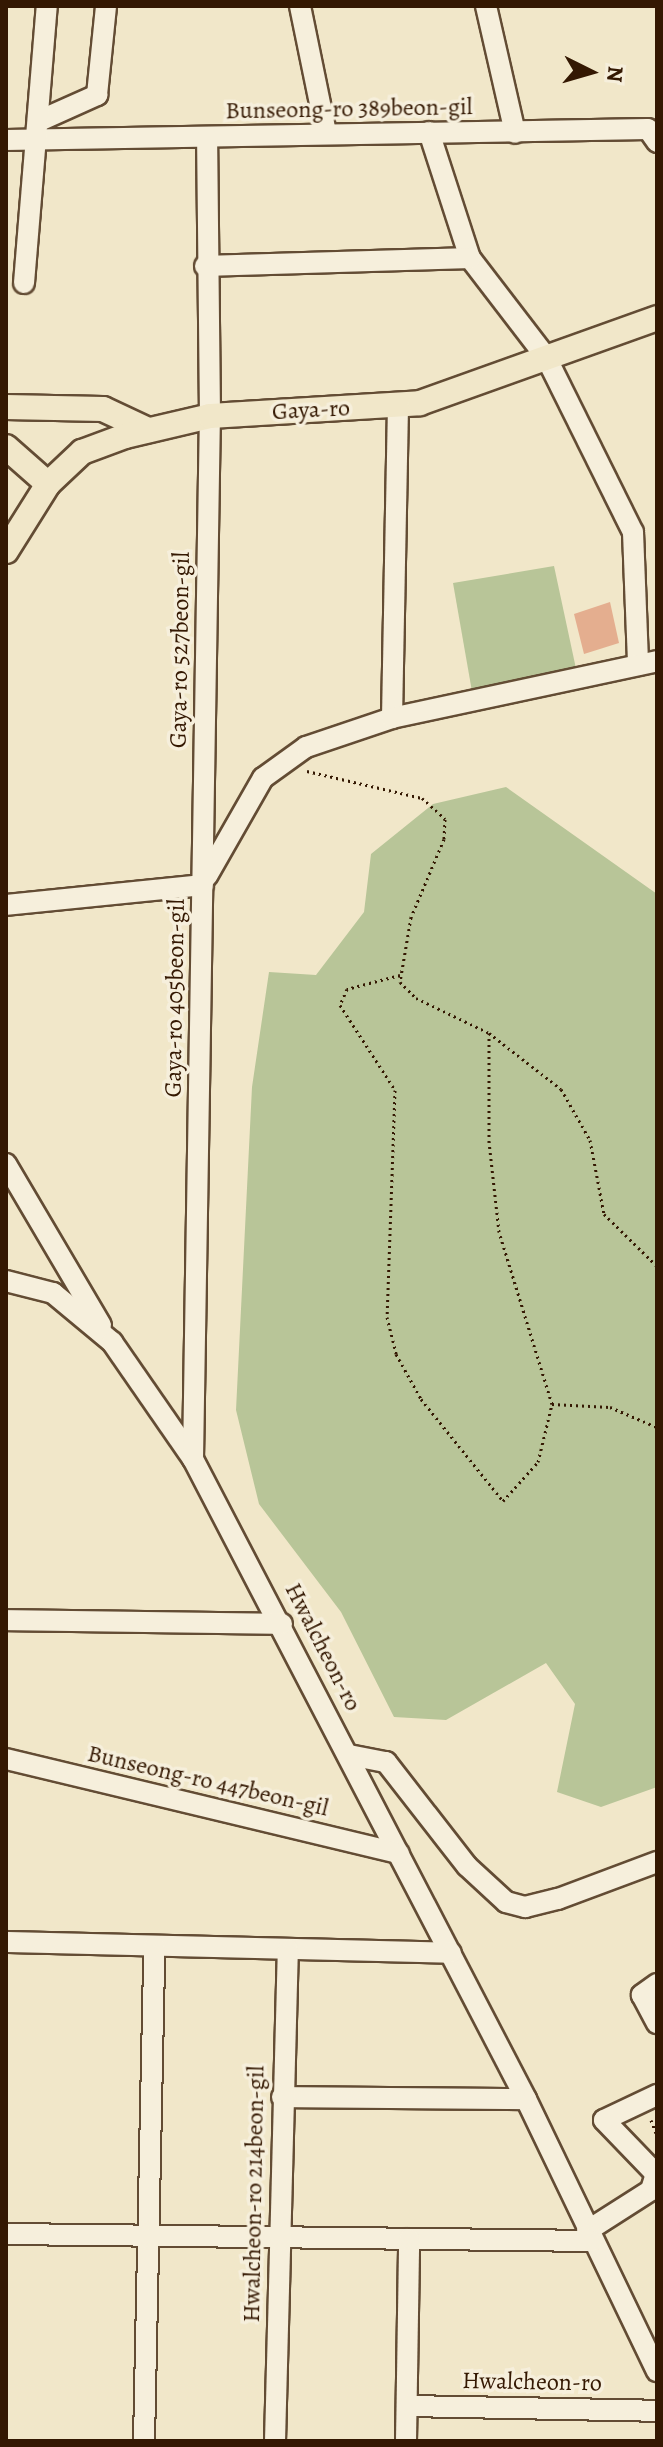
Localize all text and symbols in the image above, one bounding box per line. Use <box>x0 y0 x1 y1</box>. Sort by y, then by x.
north arrow <box>551 32 631 112</box>
text: N <box>599 65 631 83</box>
street label: Bunseong-ro 389beon-gil <box>225 92 473 126</box>
street label: Gaya-ro <box>271 394 351 426</box>
street label: Gaya-ro 527beon-gil <box>164 552 196 748</box>
street label: Gaya-ro 405beon-gil <box>159 898 191 1098</box>
street label: Hwalcheon-ro <box>278 1578 368 1716</box>
street label: Bunseong-ro 447beon-gil <box>85 1739 331 1823</box>
street label: Hwalcheon-ro 214beon-gil <box>237 2065 271 2323</box>
street label: Hwalcheon-ro <box>462 2366 602 2398</box>

